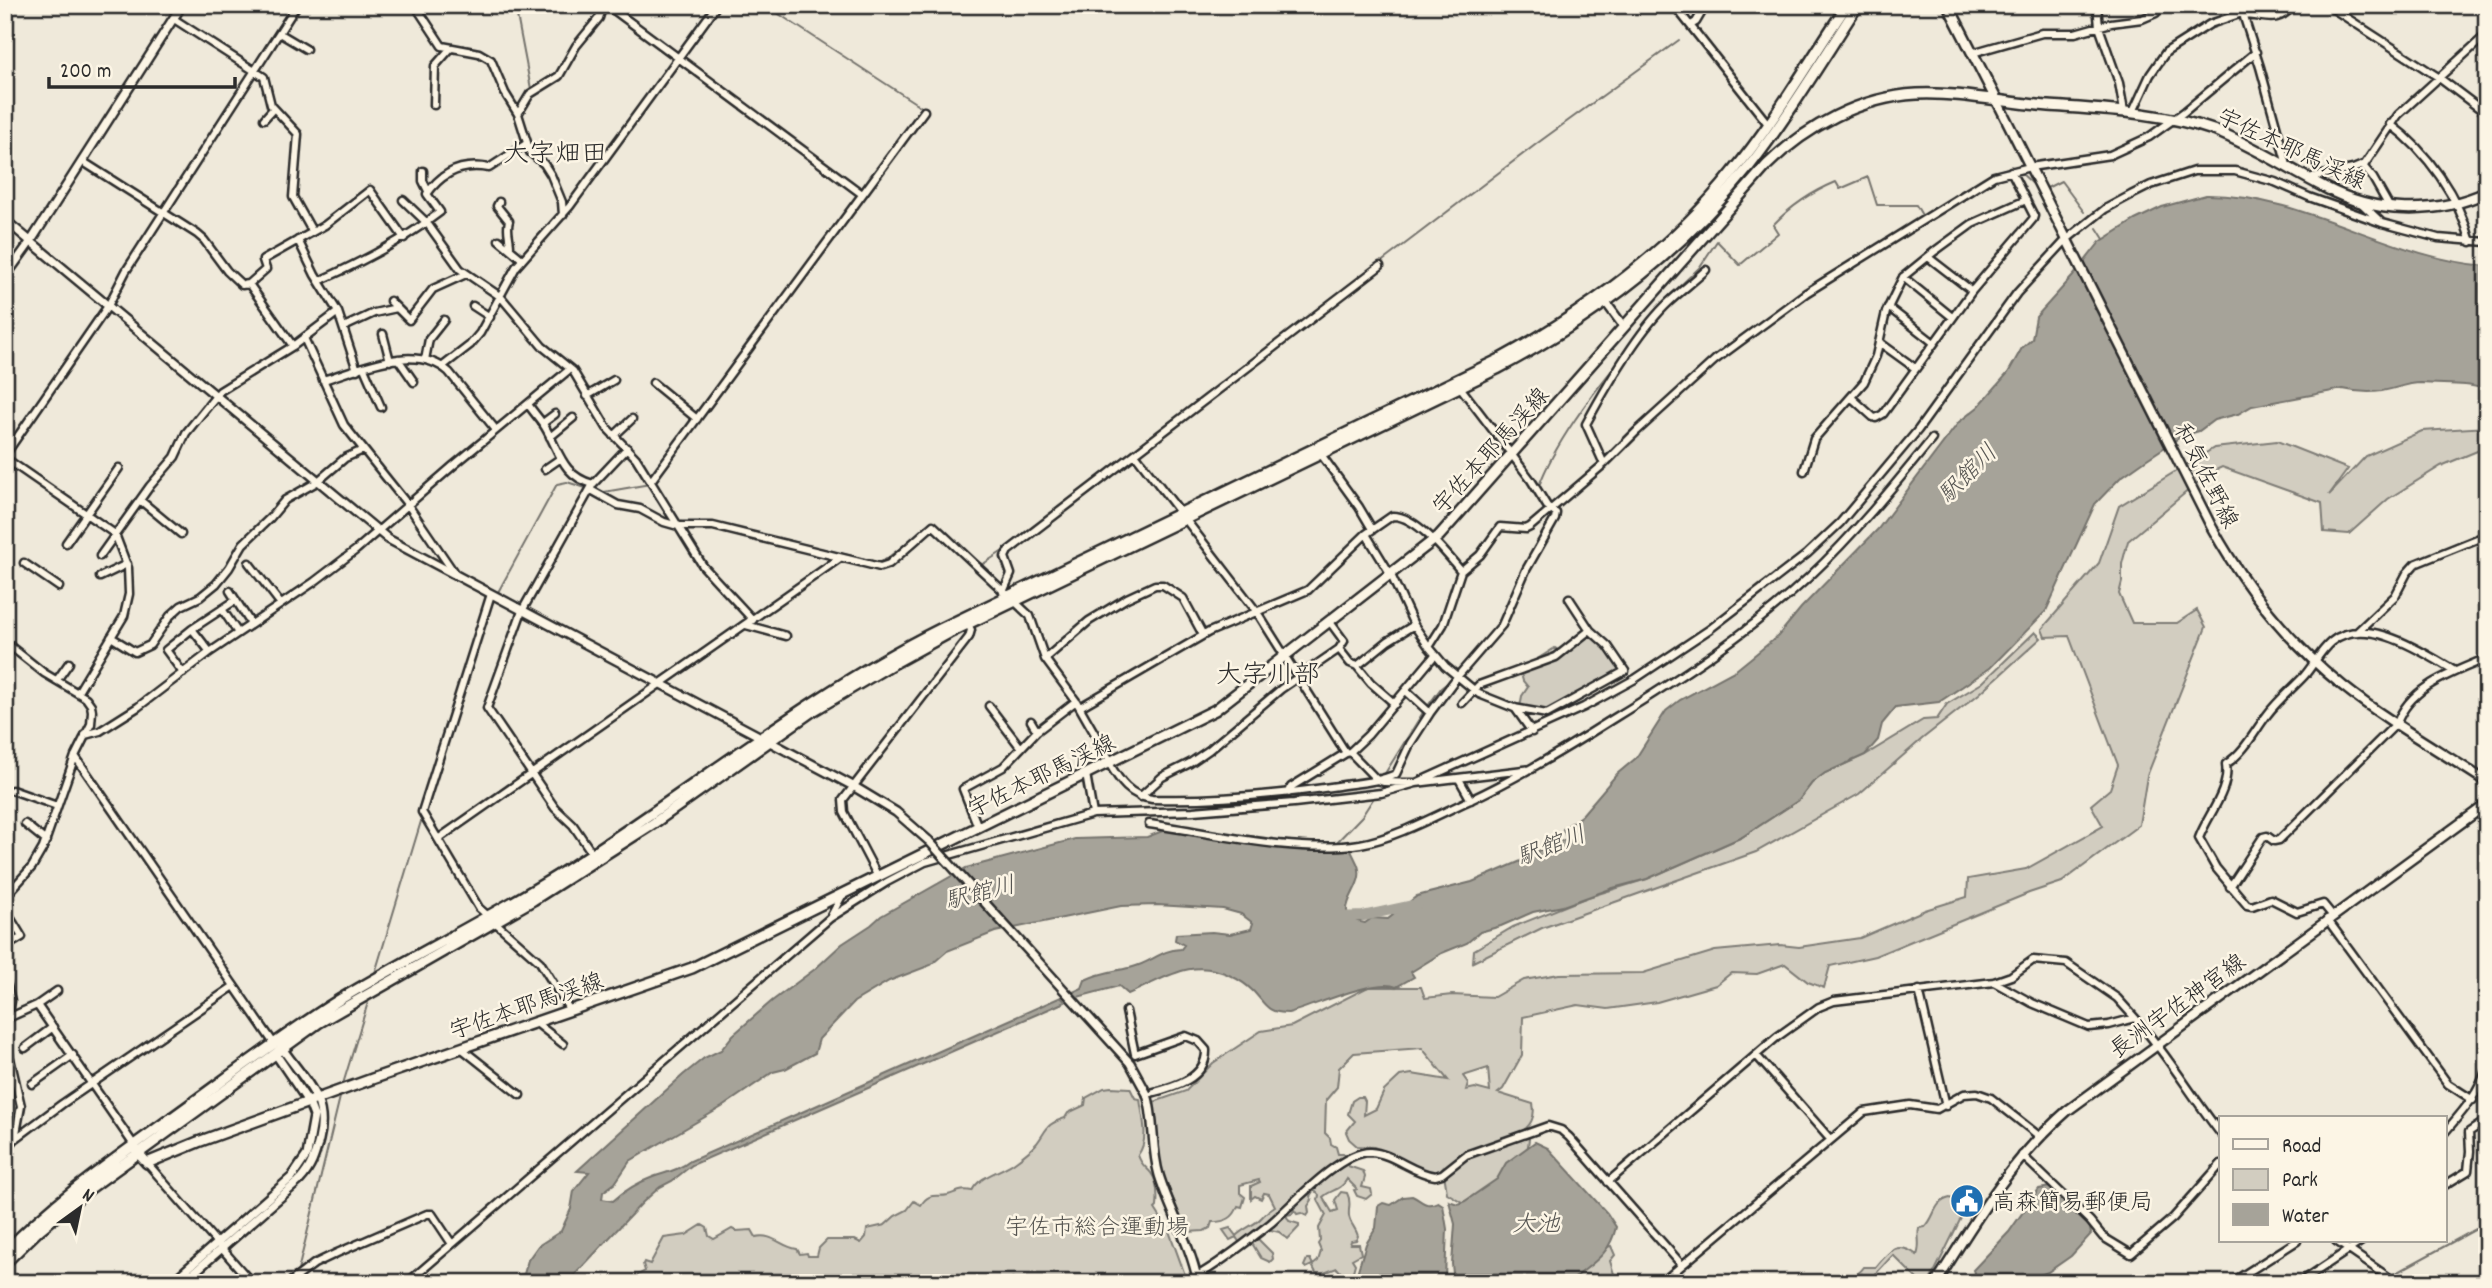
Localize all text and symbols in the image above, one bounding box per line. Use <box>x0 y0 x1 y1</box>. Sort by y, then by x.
scale bar <box>49 46 234 90</box>
text: 200 m <box>60 58 111 88</box>
street label: 宇佐本耶馬渓線 <box>2211 102 2370 200</box>
district label: 大字畑田 <box>503 137 607 174</box>
street label: 宇佐本耶馬渓線 <box>1426 381 1559 523</box>
street label: 和気佐野線 <box>2163 418 2245 535</box>
water label: 駅館川 <box>1932 438 2007 513</box>
district label: 大字川部 <box>1216 658 1320 695</box>
street label: 宇佐本耶馬渓線 <box>963 728 1122 828</box>
water label: 駅館川 <box>1512 819 1592 877</box>
water label: 駅館川 <box>942 870 1020 920</box>
street label: 長洲宇佐神宮線 <box>2104 947 2254 1068</box>
street label: 宇佐本耶馬渓線 <box>446 967 609 1050</box>
legend <box>2219 1116 2446 1242</box>
text: Road <box>2282 1133 2321 1163</box>
text: Park <box>2282 1167 2318 1197</box>
north arrow <box>46 1172 116 1242</box>
public building icon: 高森簡易郵便局 <box>1948 1182 1986 1220</box>
text: N <box>76 1183 99 1211</box>
place label: 高森簡易郵便局 <box>1992 1188 2153 1221</box>
text: Water <box>2282 1203 2329 1233</box>
water label: 大池 <box>1512 1209 1561 1243</box>
park label: 宇佐市総合運動場 <box>1005 1213 1189 1246</box>

